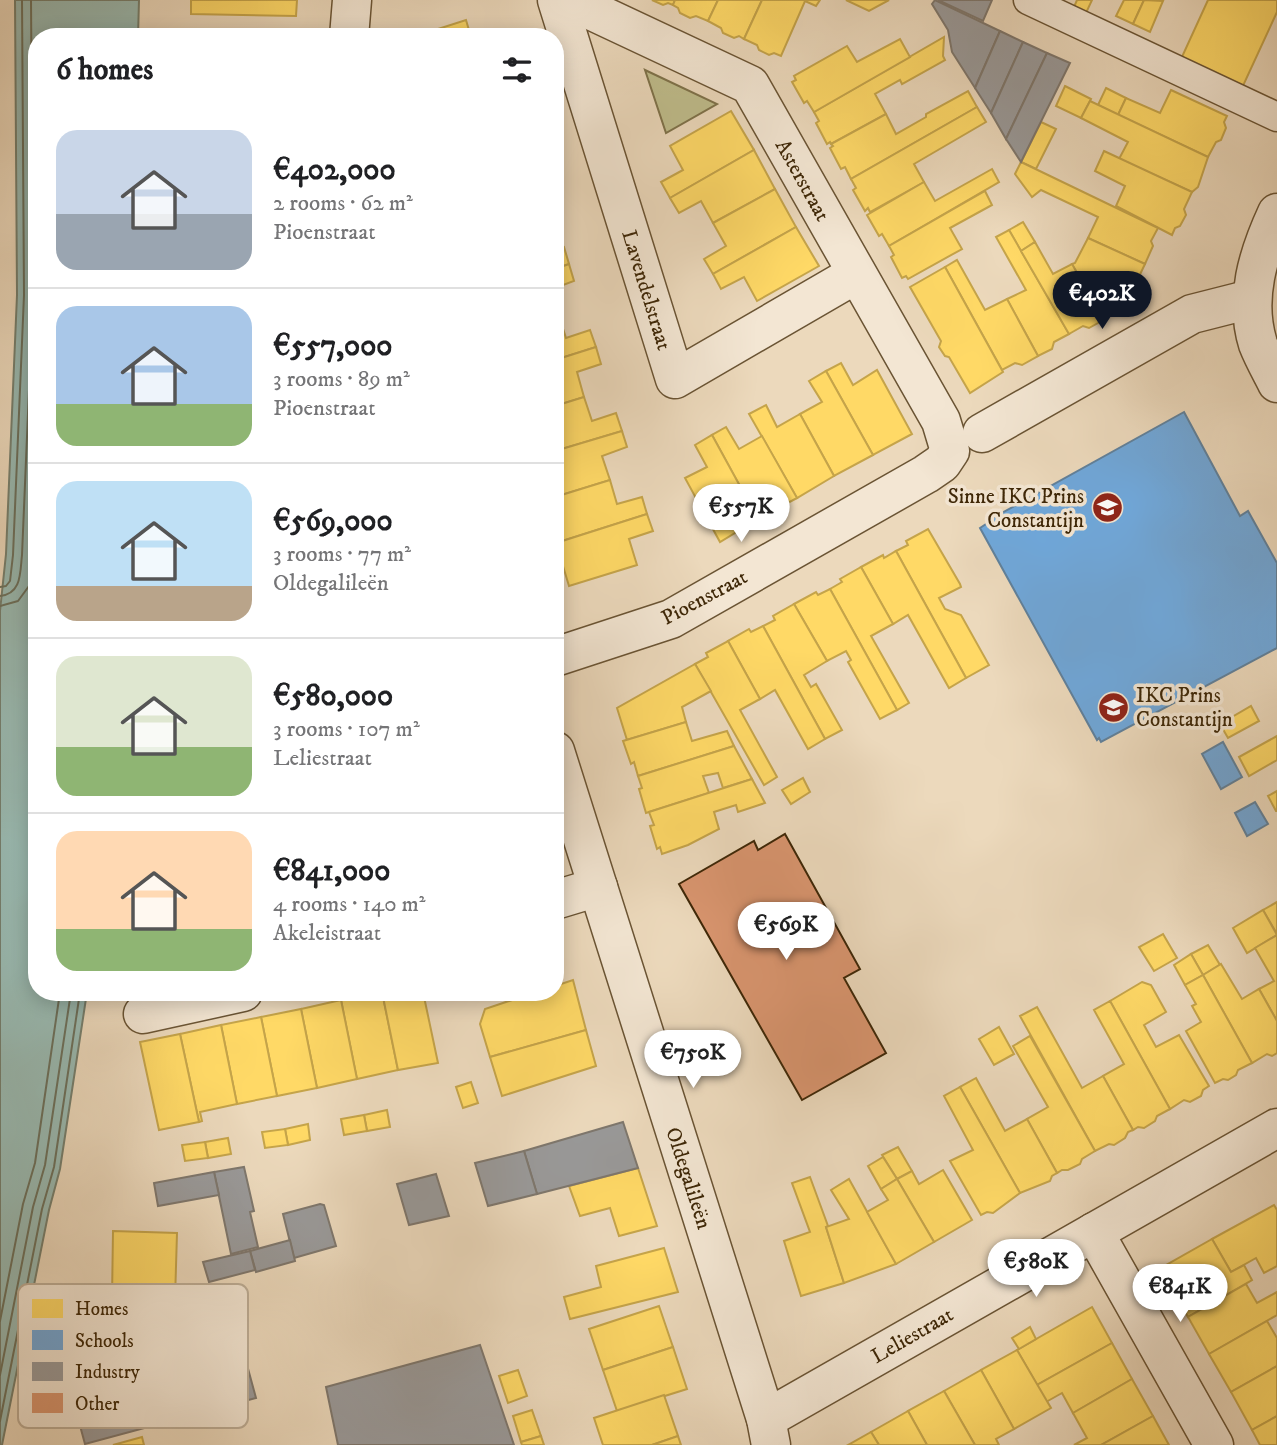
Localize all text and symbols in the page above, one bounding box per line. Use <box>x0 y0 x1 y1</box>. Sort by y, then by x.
icon: filters <box>498 51 536 89</box>
text: 6 homes <box>56 52 153 89</box>
street label: Asterstraat <box>769 135 835 226</box>
text: €402,000 <box>273 152 396 189</box>
icon: home <box>112 158 196 242</box>
text: 2 rooms · 62 m² <box>273 189 413 218</box>
text: Pioenstraat <box>273 218 376 247</box>
street label: Lavendelstraat <box>615 227 677 354</box>
pin: €402K <box>1053 272 1151 331</box>
text: €402K <box>1069 279 1135 308</box>
text: €557,000 <box>273 328 393 365</box>
icon: home <box>112 334 196 418</box>
text: 3 rooms · 89 m² <box>273 365 410 394</box>
text: Pioenstraat <box>273 394 376 423</box>
pin: €557K <box>692 484 790 544</box>
place label: Sinne IKC Prins Constantijn <box>948 484 1084 534</box>
school or university icon: Sinne IKC Prins Constantijn <box>1090 491 1124 525</box>
text: €557K <box>709 492 773 521</box>
text: €569,000 <box>273 503 393 540</box>
icon: home <box>112 509 196 593</box>
text: 3 rooms · 77 m² <box>273 540 411 569</box>
street label: Pioenstraat <box>657 564 752 631</box>
text: Oldegalileën <box>273 569 389 598</box>
text: €580,000 <box>273 678 393 715</box>
place label: IKC Prins Constantijn <box>1136 683 1233 733</box>
icon: home <box>112 684 196 768</box>
school or university icon: IKC Prins Constantijn <box>1096 690 1130 724</box>
text: 3 rooms · 107 m² <box>273 715 420 744</box>
text: Leliestraat <box>273 744 372 773</box>
text: €841,000 <box>273 853 390 890</box>
icon: home <box>112 859 196 943</box>
text: 4 rooms · 140 m² <box>273 890 426 919</box>
pin: €569K <box>737 902 835 962</box>
text: €569K <box>754 910 818 939</box>
text: Akeleistraat <box>273 919 381 948</box>
pin: €750K <box>644 1030 742 1090</box>
text: €750K <box>660 1038 726 1067</box>
street label: Oldegalileën <box>659 1124 717 1233</box>
pin: €580K <box>987 1240 1085 1299</box>
text: €580K <box>1004 1247 1068 1276</box>
pin: €841K <box>1131 1264 1229 1324</box>
text: €841K <box>1149 1272 1211 1301</box>
legend <box>18 1284 248 1428</box>
text: Homes <box>75 1298 128 1321</box>
street label: Leliestraat <box>867 1302 958 1370</box>
text: Schools <box>75 1330 134 1353</box>
text: Industry <box>75 1361 141 1384</box>
text: Other <box>75 1393 119 1416</box>

